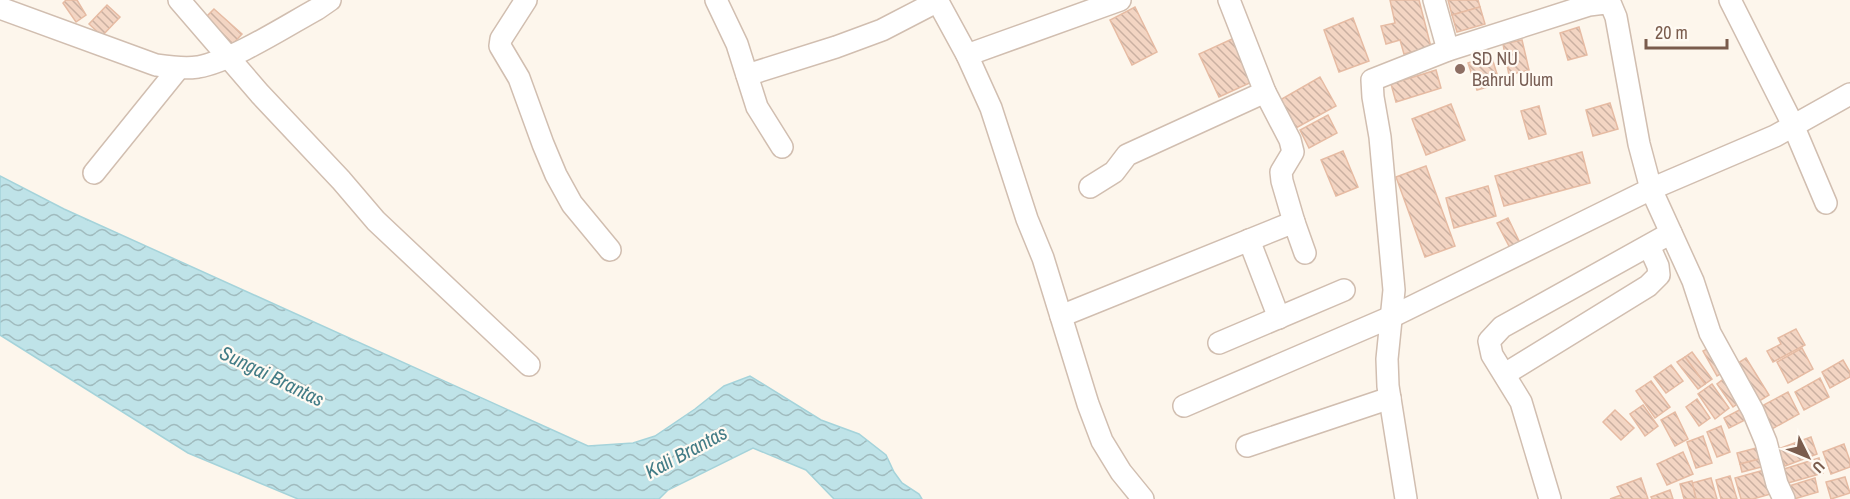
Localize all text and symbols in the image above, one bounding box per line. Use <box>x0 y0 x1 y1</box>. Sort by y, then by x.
scale bar <box>1646 12 1727 50</box>
text: 20 m <box>1655 20 1688 45</box>
place label: SD NU Bahrul Ulum <box>1472 46 1553 92</box>
marker: SD NU Bahrul Ulum <box>1453 62 1467 76</box>
water label: Sungai Brantas <box>215 339 329 412</box>
water label: Kali Brantas <box>640 419 732 484</box>
north arrow <box>1778 427 1838 487</box>
text: U <box>1808 456 1830 478</box>

